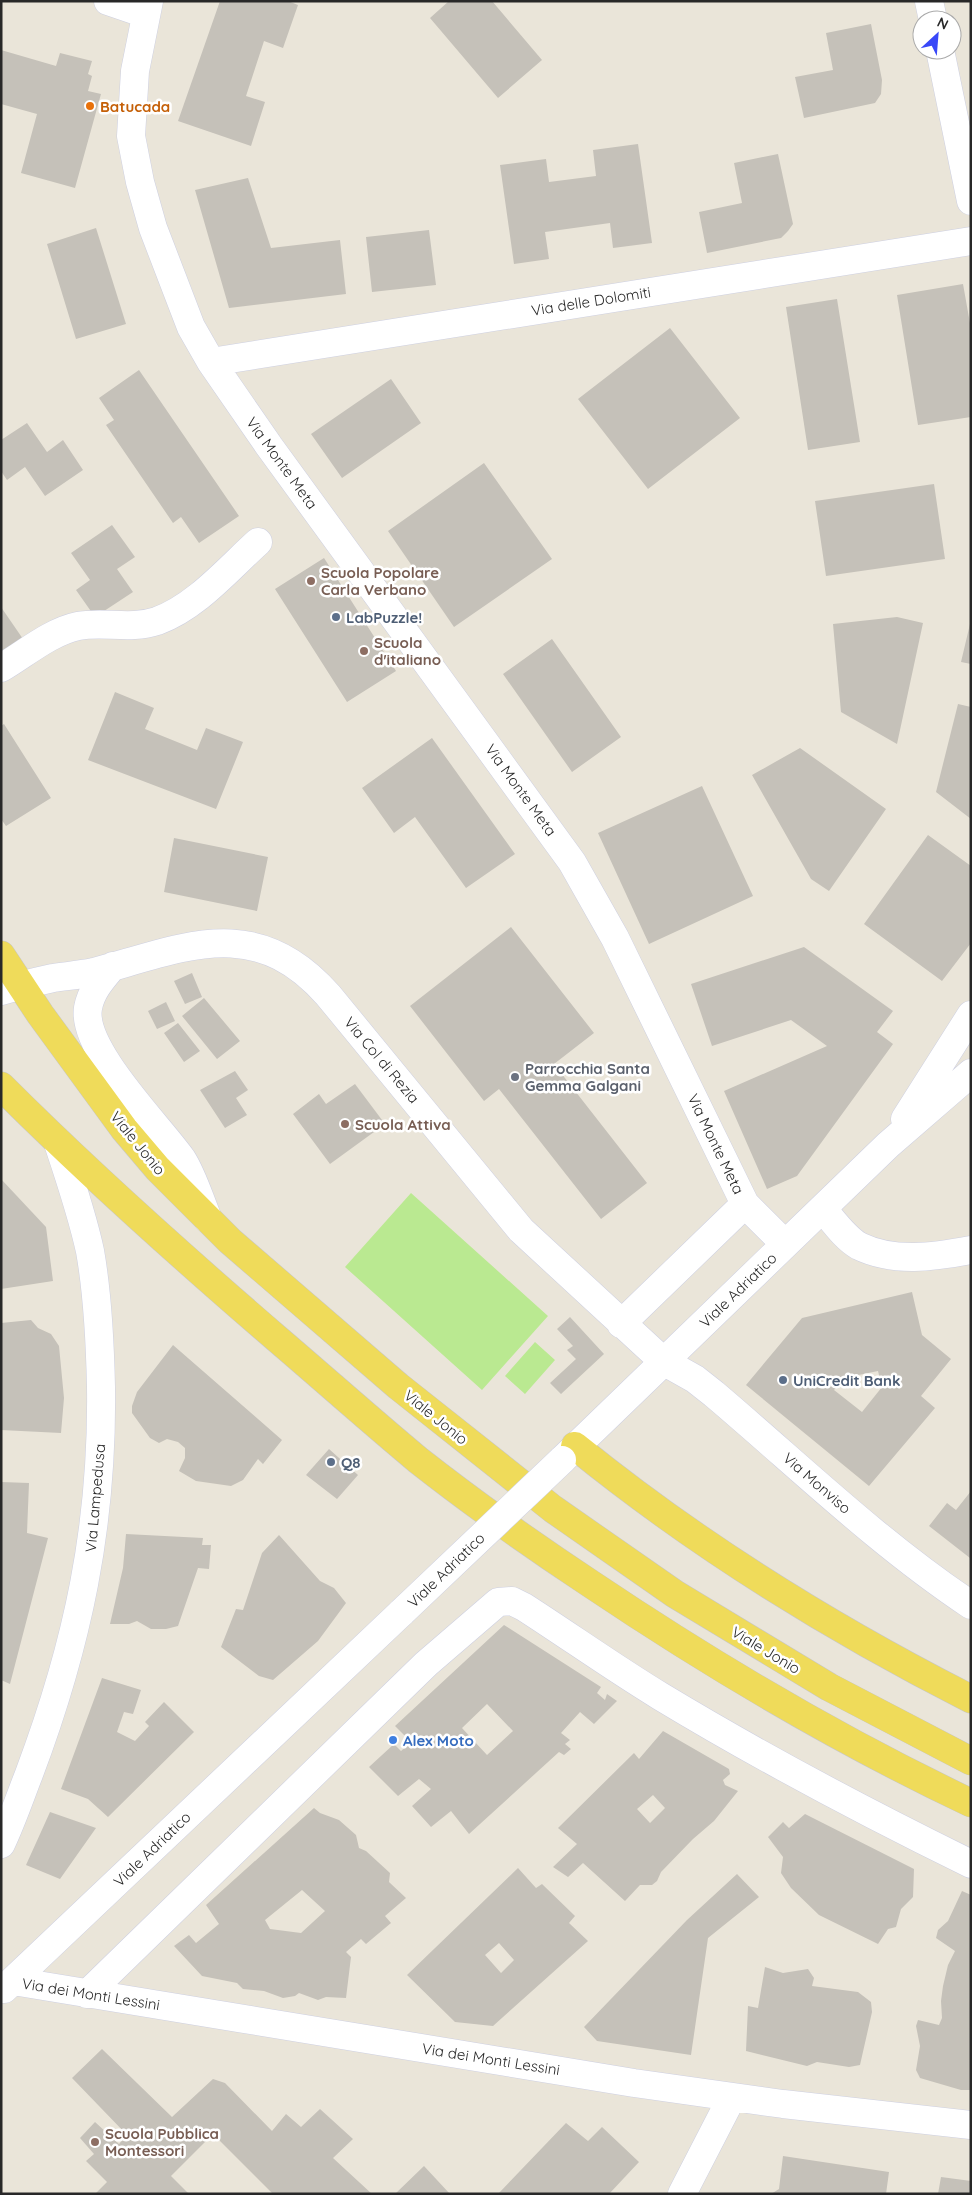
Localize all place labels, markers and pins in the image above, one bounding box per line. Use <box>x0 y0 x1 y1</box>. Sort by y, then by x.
place label: Batucada <box>100 97 170 116</box>
marker: Batucada <box>84 100 96 112</box>
place label: Scuola Popolare Carla Verbano <box>321 563 439 599</box>
marker: Scuola Popolare Carla Verbano <box>305 575 317 587</box>
place label: LabPuzzle! <box>346 608 422 627</box>
marker: LabPuzzle! <box>330 611 342 623</box>
place label: Scuola d'italiano <box>374 633 441 669</box>
marker: Scuola d'italiano <box>358 645 370 657</box>
place label: Parrocchia Santa Gemma Galgani <box>525 1059 650 1095</box>
marker: Parrocchia Santa Gemma Galgani <box>509 1071 521 1083</box>
place label: Scuola Attiva <box>355 1115 451 1134</box>
marker: Scuola Attiva <box>339 1118 351 1130</box>
place label: UniCredit Bank <box>793 1371 901 1390</box>
marker: UniCredit Bank <box>777 1374 789 1386</box>
place label: Q8 <box>341 1453 361 1472</box>
marker: Q8 <box>325 1456 337 1468</box>
place label: Alex Moto <box>403 1731 474 1750</box>
marker: Alex Moto <box>387 1734 399 1746</box>
place label: Scuola Pubblica Montessori <box>105 2124 219 2160</box>
marker: Scuola Pubblica Montessori <box>89 2136 101 2148</box>

